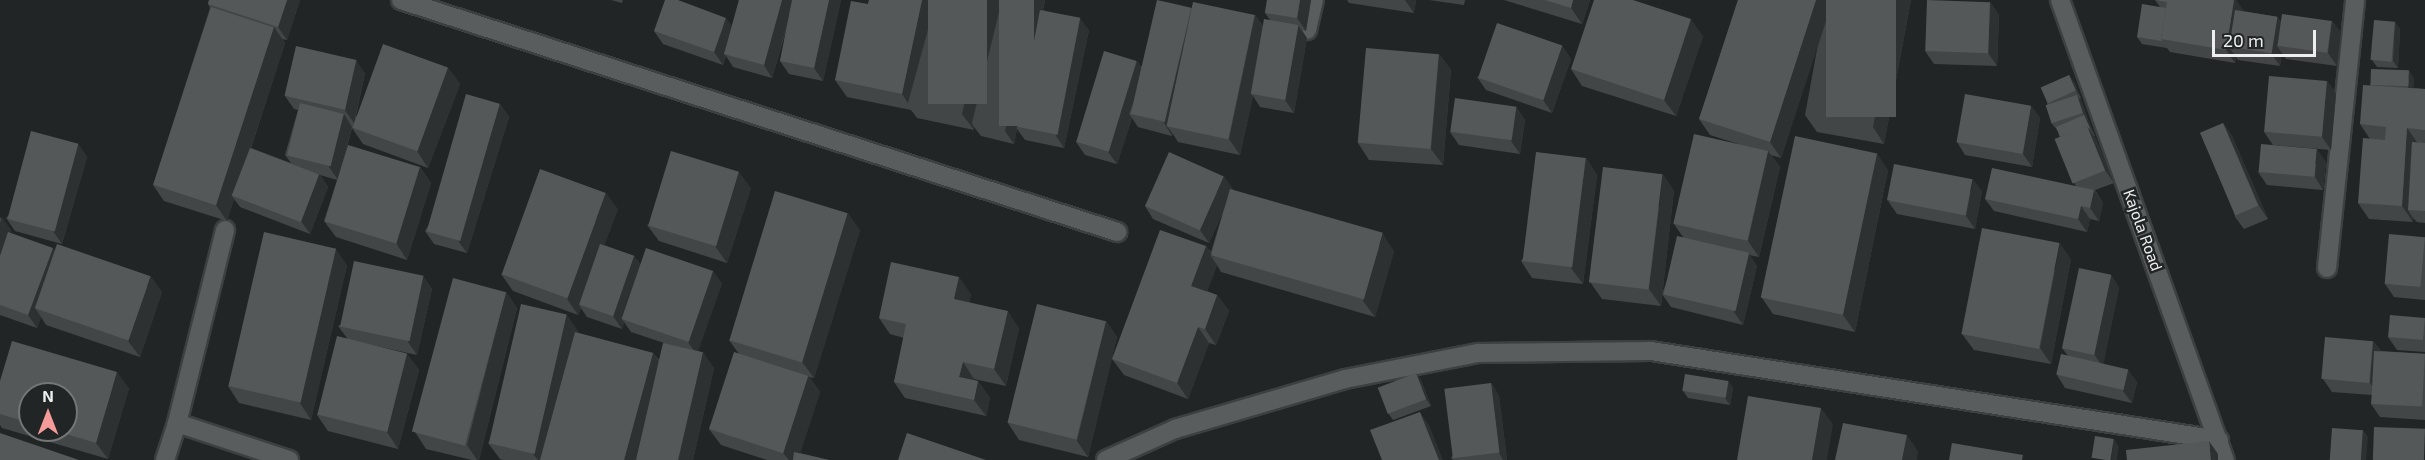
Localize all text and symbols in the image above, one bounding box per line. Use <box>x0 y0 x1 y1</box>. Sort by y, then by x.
scale bar <box>2215 18 2318 56</box>
text: 20 m <box>2223 29 2264 51</box>
street label: Kajola Road <box>2119 187 2167 273</box>
north arrow <box>18 382 78 442</box>
text: N <box>42 386 54 405</box>

